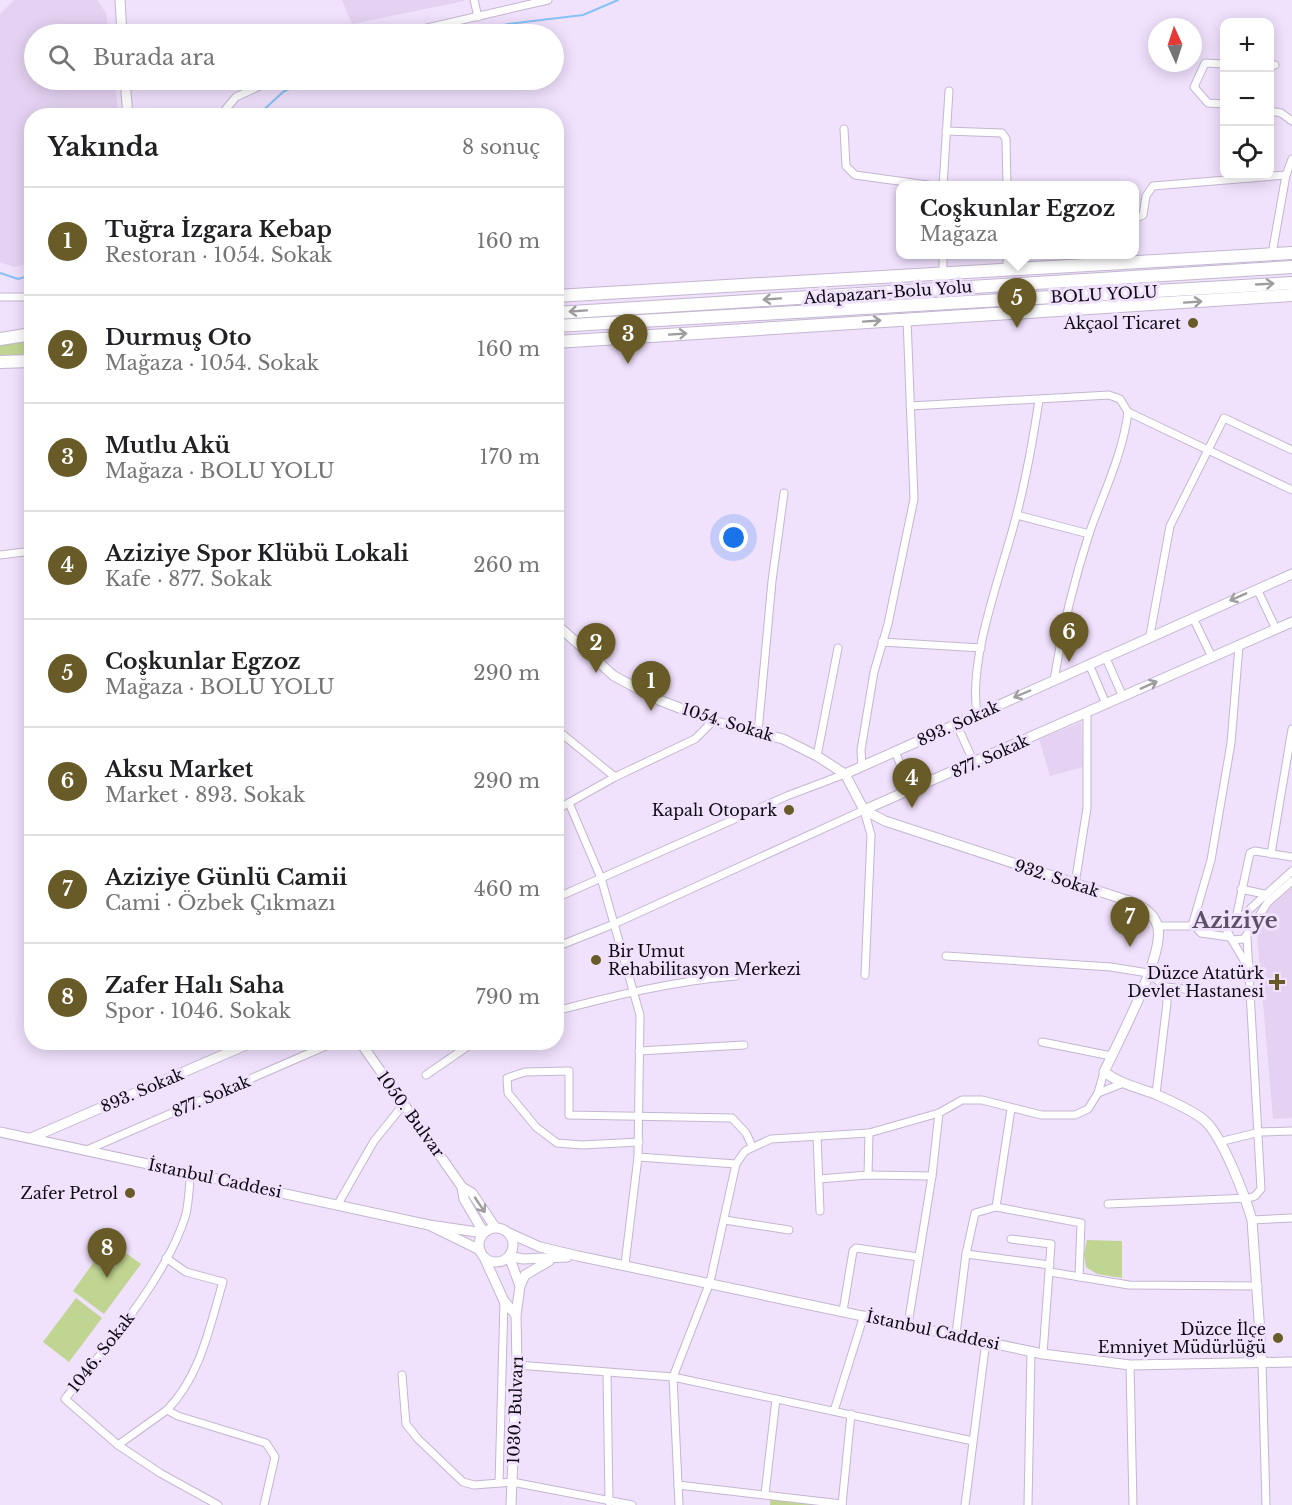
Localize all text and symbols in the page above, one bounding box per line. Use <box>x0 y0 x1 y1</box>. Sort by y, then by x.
north arrow <box>1148 18 1202 72</box>
map controls <box>1220 18 1274 180</box>
button: + <box>1220 18 1274 72</box>
search box <box>24 24 564 90</box>
icon: search <box>45 41 78 74</box>
text: Burada ara <box>93 44 215 71</box>
button: − <box>1220 72 1274 126</box>
button: locate <box>1220 126 1274 180</box>
text: Yakında <box>48 131 159 163</box>
text: 8 sonuç <box>462 135 540 159</box>
popup <box>896 181 1139 259</box>
text: Coşkunlar Egzoz <box>920 195 1115 222</box>
text: Tuğra İzgara Kebap <box>105 216 332 243</box>
text: Mağaza <box>920 222 998 246</box>
text: 1 <box>63 229 72 253</box>
text: 160 m <box>477 229 540 253</box>
text: Restoran · 1054. Sokak <box>105 243 332 267</box>
street label: Adapazarı-Bolu Yolu <box>802 276 973 308</box>
pin: 5 <box>998 278 1036 328</box>
one-way arrow <box>1254 279 1274 290</box>
street label: BOLU YOLU <box>1050 281 1158 307</box>
one-way arrow <box>763 294 783 305</box>
one-way arrow <box>1182 297 1202 308</box>
one-way arrow <box>568 306 588 317</box>
place label: Akçaol Ticaret <box>1063 313 1181 333</box>
pin: 3 <box>608 314 648 364</box>
one-way arrow <box>862 316 882 327</box>
marker: Akçaol Ticaret <box>1186 316 1200 330</box>
text: Durmuş Oto <box>105 324 251 351</box>
one-way arrow <box>667 328 687 339</box>
text: 2 <box>61 337 74 361</box>
text: 160 m <box>477 337 540 361</box>
text: Mağaza · 1054. Sokak <box>105 351 319 375</box>
text: Mutlu Akü <box>105 432 230 459</box>
text: 3 <box>61 445 74 469</box>
text: 170 m <box>480 445 540 469</box>
text: Mağaza · BOLU YOLU <box>105 459 334 483</box>
your location <box>719 523 748 552</box>
text: Aziziye Spor Klübü Lokali <box>105 540 409 567</box>
text: 4 <box>61 553 74 577</box>
text: 260 m <box>473 553 540 577</box>
text: Kafe · 877. Sokak <box>105 567 272 591</box>
one-way arrow <box>1230 592 1248 604</box>
pin: 6 <box>1050 612 1088 662</box>
pin: 2 <box>576 624 616 673</box>
text: Coşkunlar Egzoz <box>105 648 301 675</box>
text: 5 <box>62 661 73 685</box>
text: 290 m <box>473 661 540 685</box>
pin: 1 <box>632 662 670 711</box>
text: Mağaza · BOLU YOLU <box>105 675 334 699</box>
one-way arrow <box>1139 679 1157 691</box>
one-way arrow <box>1013 689 1032 700</box>
street label: 893. Sokak <box>914 696 1002 750</box>
street label: 1054. Sokak <box>680 699 777 746</box>
street label: 877. Sokak <box>948 730 1032 782</box>
text: Aksu Market <box>105 756 253 783</box>
pin: 4 <box>892 758 932 808</box>
text: 6 <box>61 769 74 793</box>
text: 290 m <box>473 769 540 793</box>
text: Market · 893. Sokak <box>105 783 305 807</box>
place label: Kapalı Otopark <box>652 800 777 820</box>
marker: Kapalı Otopark <box>782 803 796 817</box>
street label: 932. Sokak <box>1012 855 1102 901</box>
text: Aziziye Günlü Camii <box>105 864 347 891</box>
text: 7 <box>62 877 73 901</box>
text: 460 m <box>474 877 540 901</box>
text: Cami · Özbek Çıkmazı <box>105 891 336 915</box>
pin: 7 <box>1110 898 1150 947</box>
district label: Aziziye <box>1191 907 1278 934</box>
place label: Bir Umut Rehabilitasyon Merkezi <box>608 941 801 979</box>
marker: Bir Umut Rehabilitasyon Merkezi <box>589 953 603 967</box>
place label: Düzce Atatürk Devlet Hastanesi <box>1128 963 1265 1001</box>
text: Zafer Halı Saha <box>105 972 284 999</box>
marker: Düzce Atatürk Devlet Hastanesi <box>1268 973 1286 991</box>
text: 8 <box>61 985 74 1009</box>
text: 790 m <box>476 985 540 1009</box>
text: Spor · 1046. Sokak <box>105 999 291 1023</box>
street label: 893. Sokak <box>98 1064 187 1116</box>
street label: 1050. Bulvar <box>373 1067 449 1161</box>
street label: 877. Sokak <box>169 1071 253 1121</box>
street label: İstanbul Caddesi <box>146 1154 284 1202</box>
place label: Zafer Petrol <box>21 1183 118 1203</box>
marker: Zafer Petrol <box>123 1186 137 1200</box>
one-way arrow <box>474 1196 486 1213</box>
pin: 8 <box>88 1228 126 1278</box>
street label: İstanbul Caddesi <box>864 1306 1002 1354</box>
street label: 1046. Sokak <box>63 1308 139 1396</box>
place label: Düzce İlçe Emniyet Müdürlüğü <box>1098 1319 1266 1357</box>
marker: Düzce İlçe Emniyet Müdürlüğü <box>1271 1331 1285 1345</box>
street label: 1030. Bulvarı <box>503 1355 527 1464</box>

